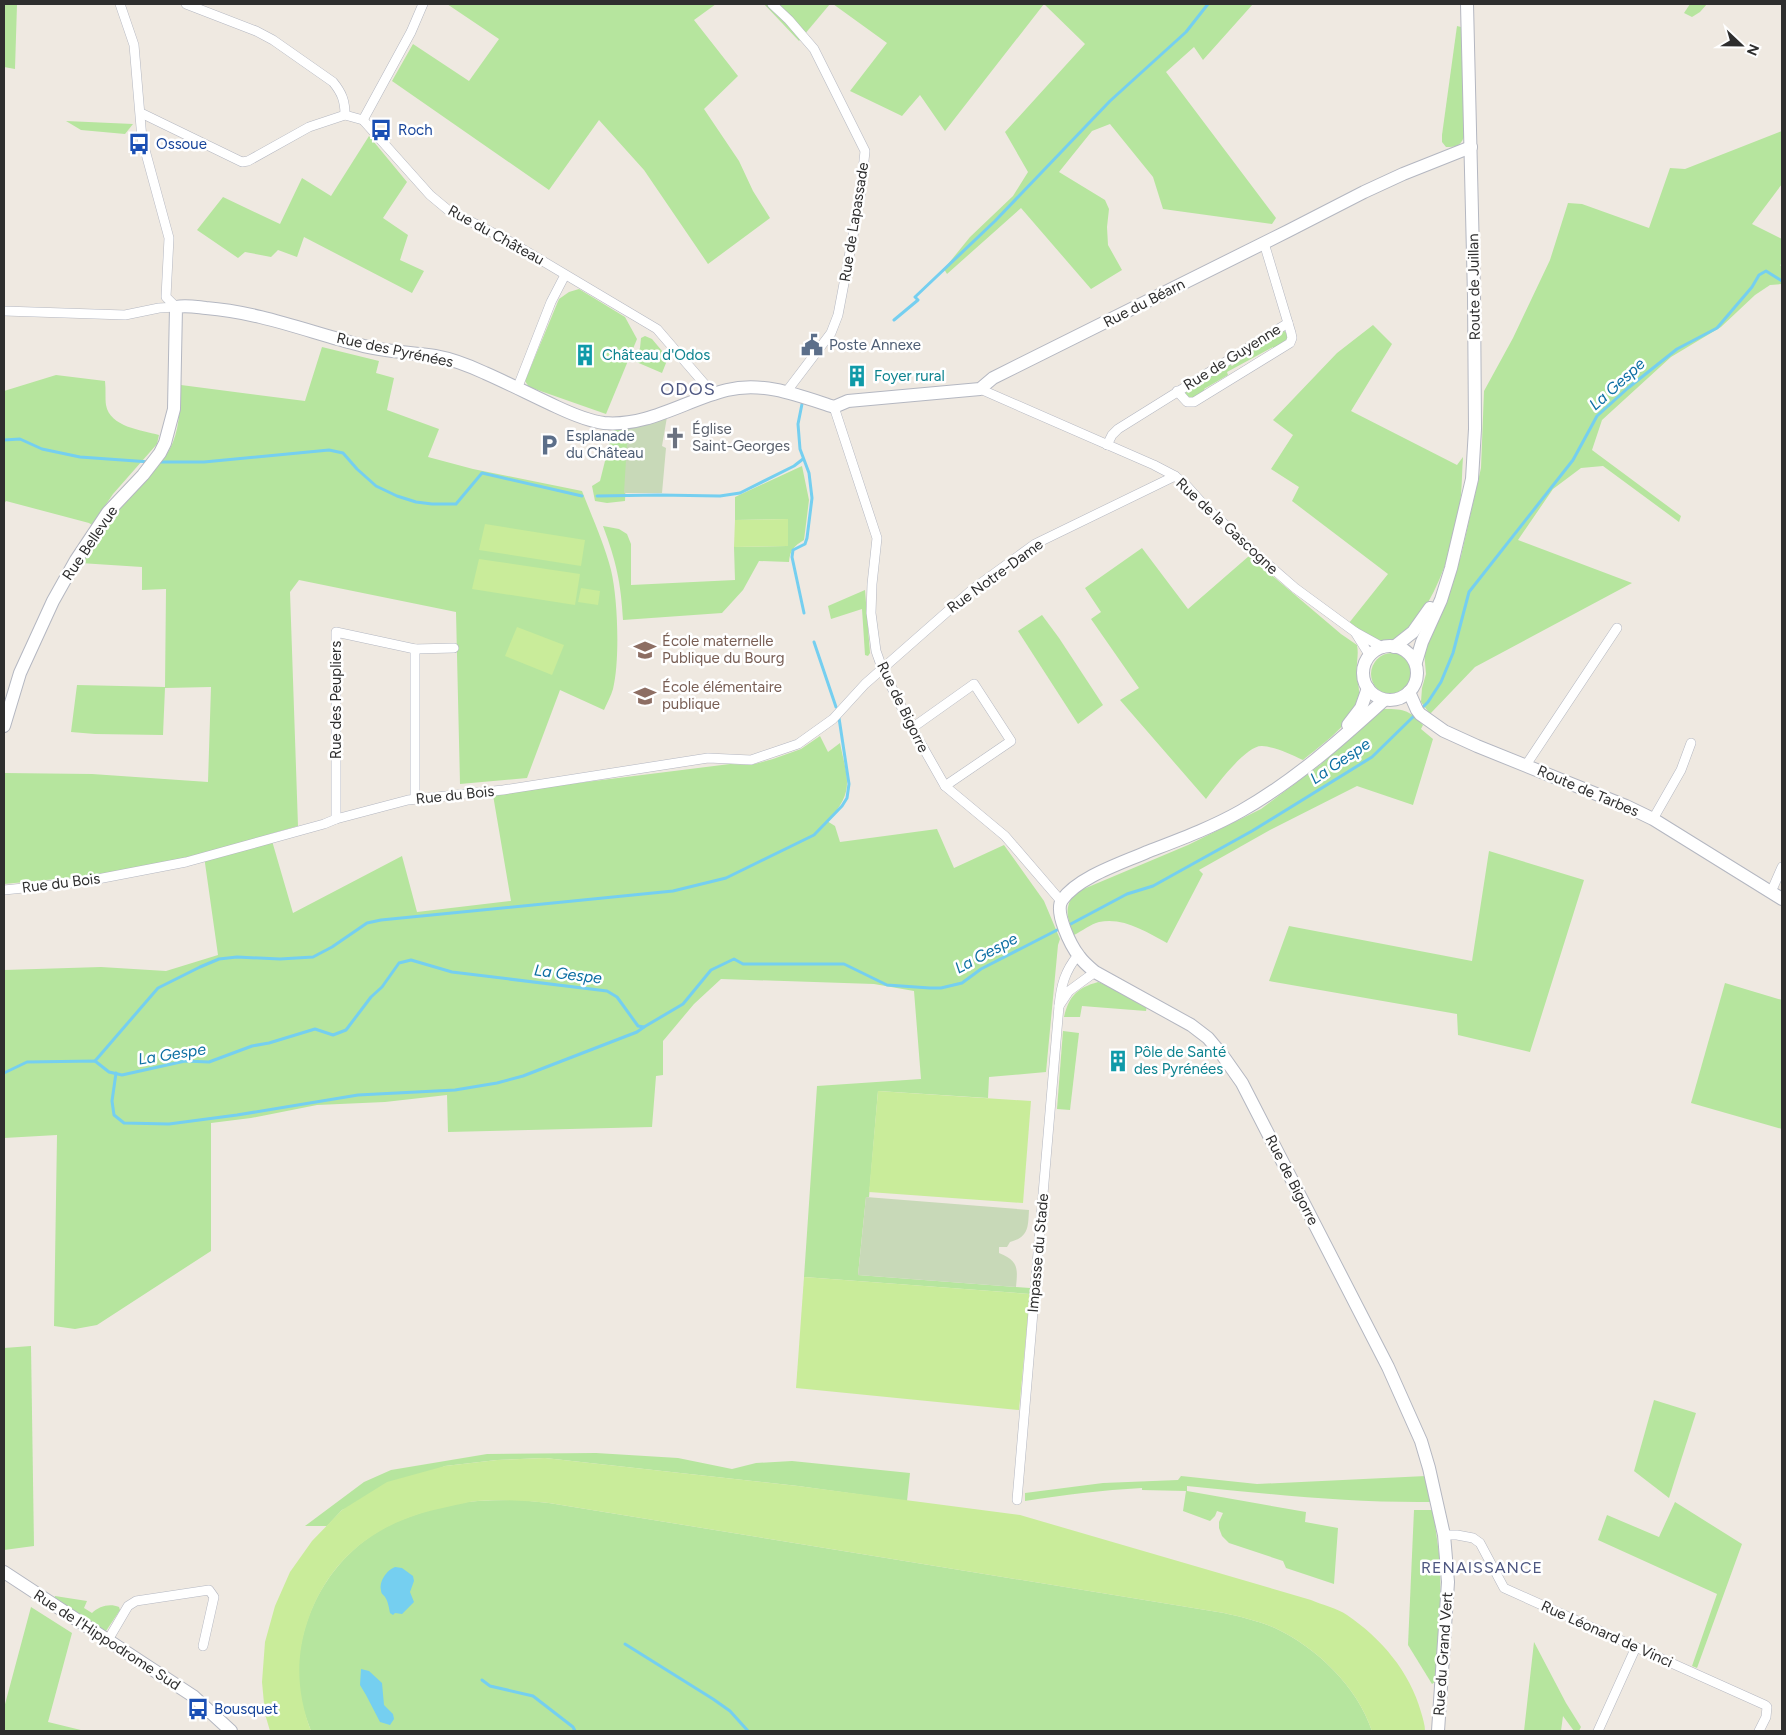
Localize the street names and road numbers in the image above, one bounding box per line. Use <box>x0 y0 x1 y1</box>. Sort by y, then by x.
street label: Rue de Lapassade <box>836 161 872 283</box>
street label: Rue du Château <box>445 201 547 269</box>
street label: Route de Juillan <box>1464 233 1484 341</box>
street label: Rue du Béarn <box>1100 275 1188 331</box>
street label: Rue de Guyenne <box>1180 320 1284 394</box>
street label: Rue des Pyrénées <box>335 329 455 371</box>
street label: Rue de la Gascogne <box>1172 474 1282 578</box>
street label: Rue Bellevue <box>59 502 121 584</box>
street label: Rue Notre-Dame <box>944 535 1046 617</box>
street label: Rue des Peupliers <box>327 641 345 759</box>
street label: Rue de Bigorre <box>873 659 933 755</box>
street label: Route de Tarbes <box>1534 761 1642 821</box>
street label: Rue du Bois <box>415 782 495 808</box>
street label: Rue du Bois <box>21 869 101 897</box>
street label: Rue de Bigorre <box>1262 1132 1322 1228</box>
street label: Impasse du Stade <box>1024 1193 1052 1313</box>
street label: Rue de l'Hippodrome Sud <box>30 1586 184 1694</box>
street label: Rue du Grand Vert <box>1430 1591 1456 1717</box>
street label: Rue Léonard de Vinci <box>1538 1597 1676 1671</box>

